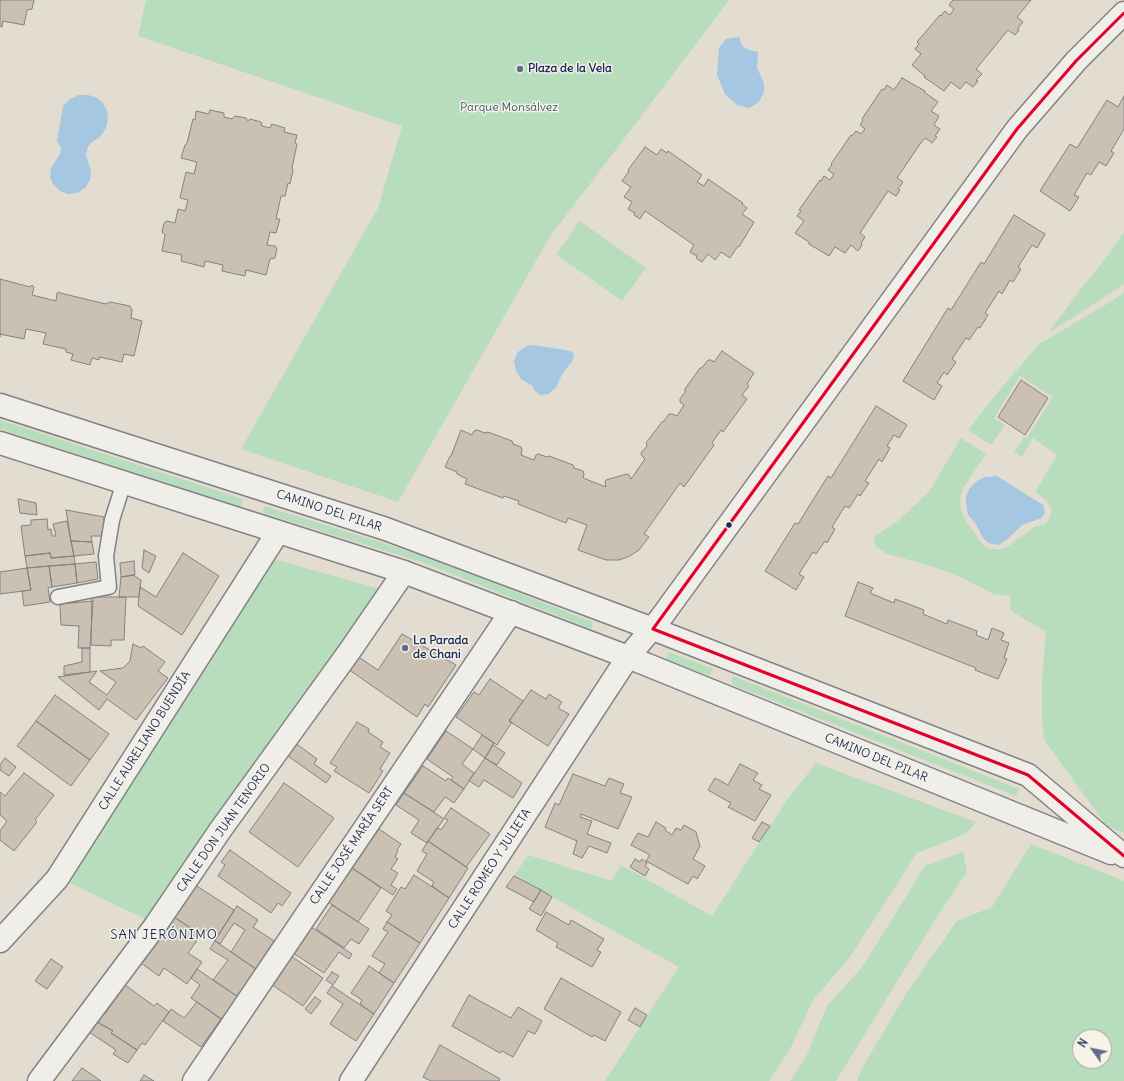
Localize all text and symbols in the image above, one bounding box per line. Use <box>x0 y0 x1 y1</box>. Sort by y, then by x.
place label: Plaza de la Vela <box>528 62 612 76</box>
marker: Plaza de la Vela <box>515 64 525 74</box>
park label: Parque Monsálvez <box>460 101 558 115</box>
street label: CAMINO DEL PILAR <box>274 487 384 535</box>
unlabelled marker <box>724 520 734 530</box>
place label: La Parada de Chani <box>413 634 468 662</box>
marker: La Parada de Chani <box>400 643 410 653</box>
street label: CALLE AURELIANO BUENDÍA <box>96 669 194 813</box>
street label: CAMINO DEL PILAR <box>822 731 930 785</box>
street label: CALLE DON JUAN TENORIO <box>174 761 274 895</box>
street label: CALLE JOSÉ MARÍA SERT <box>307 784 397 908</box>
street label: CALLE ROMEO Y JULIETA <box>446 806 534 932</box>
district label: SAN JERÓNIMO <box>110 927 218 943</box>
north arrow <box>1072 1029 1112 1069</box>
text: N <box>1075 1036 1091 1050</box>

